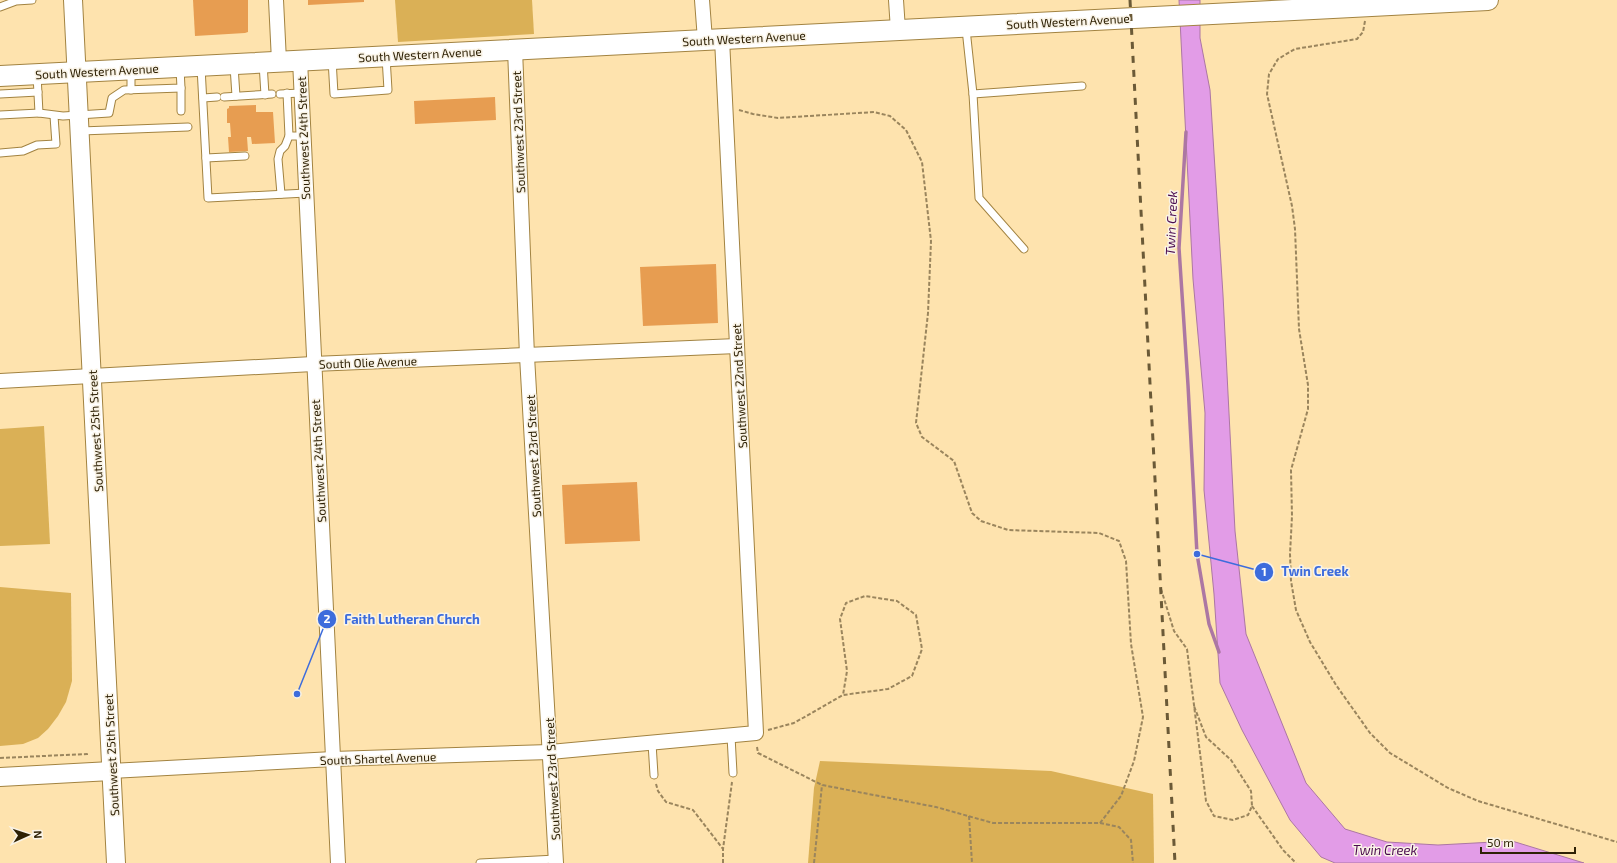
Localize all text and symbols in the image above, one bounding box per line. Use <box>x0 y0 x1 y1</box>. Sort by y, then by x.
street label: South Western Avenue <box>1006 11 1130 31</box>
street label: South Western Avenue <box>682 28 806 48</box>
street label: South Western Avenue <box>358 44 482 64</box>
street label: South Western Avenue <box>35 61 159 81</box>
street label: Southwest 23rd Street <box>509 70 527 194</box>
street label: Southwest 24th Street <box>294 76 312 200</box>
water label: Twin Creek <box>1162 190 1180 256</box>
street label: Southwest 22nd Street <box>729 323 749 449</box>
street label: South Olie Avenue <box>319 353 417 371</box>
street label: Southwest 25th Street <box>85 369 105 492</box>
street label: Southwest 23rd Street <box>523 394 543 518</box>
street label: Southwest 24th Street <box>308 399 328 523</box>
callout: Twin Creek <box>1254 559 1357 584</box>
text: Twin Creek <box>1281 563 1349 579</box>
text: 1 <box>1261 564 1267 578</box>
callout: Faith Lutheran Church <box>317 606 488 631</box>
text: 2 <box>324 611 331 625</box>
text: Faith Lutheran Church <box>344 611 480 627</box>
street label: Southwest 25th Street <box>101 693 121 816</box>
street label: Southwest 23rd Street <box>542 717 562 841</box>
street label: South Shartel Avenue <box>319 749 437 767</box>
north arrow <box>8 815 48 855</box>
scale bar <box>1481 829 1575 855</box>
text: N <box>32 830 45 839</box>
text: 50 m <box>1487 835 1514 849</box>
water label: Twin Creek <box>1353 842 1418 858</box>

